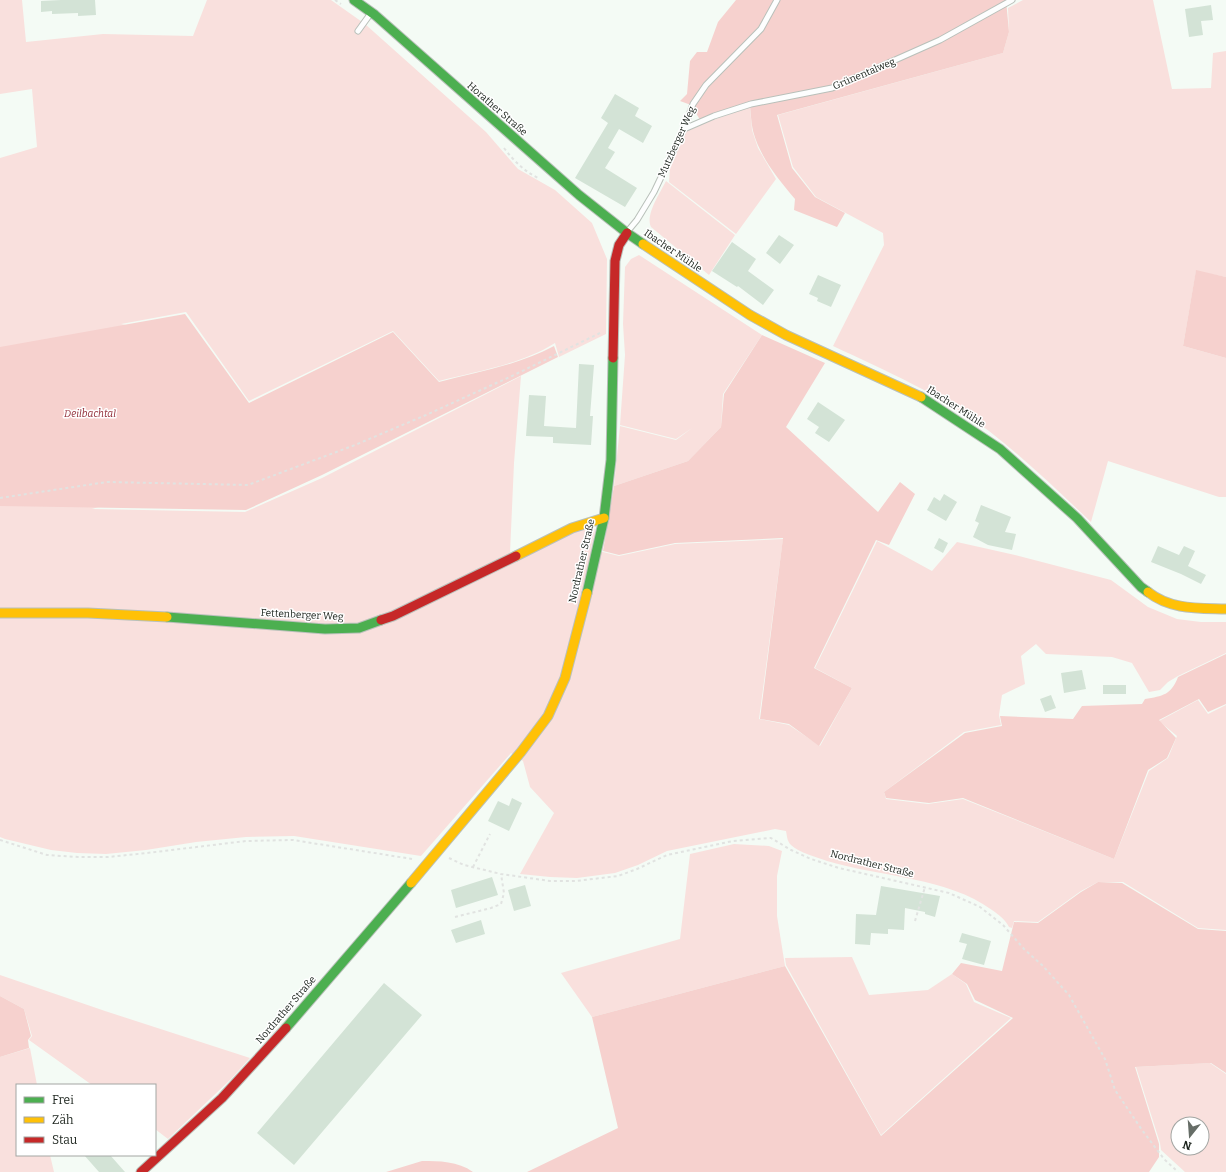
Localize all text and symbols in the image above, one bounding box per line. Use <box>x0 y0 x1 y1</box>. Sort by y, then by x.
street label: Grünentalweg <box>831 55 897 93</box>
street label: Horather Straße <box>465 80 529 138</box>
street label: Mutzberger Weg <box>656 104 698 180</box>
street label: Ibacher Mühle <box>642 227 704 275</box>
street label: Ibacher Mühle <box>924 384 988 430</box>
park label: Deilbachtal <box>64 408 116 420</box>
street label: Nordrather Straße <box>567 518 597 604</box>
street label: Fettenberger Weg <box>260 607 344 623</box>
street label: Nordrather Straße <box>829 848 915 880</box>
street label: Nordrather Straße <box>253 974 319 1046</box>
legend <box>16 1084 156 1156</box>
text: Frei <box>52 1093 74 1107</box>
text: Zäh <box>52 1113 74 1127</box>
north arrow <box>1170 1116 1210 1156</box>
text: Stau <box>52 1133 78 1147</box>
text: N <box>1181 1137 1193 1153</box>

